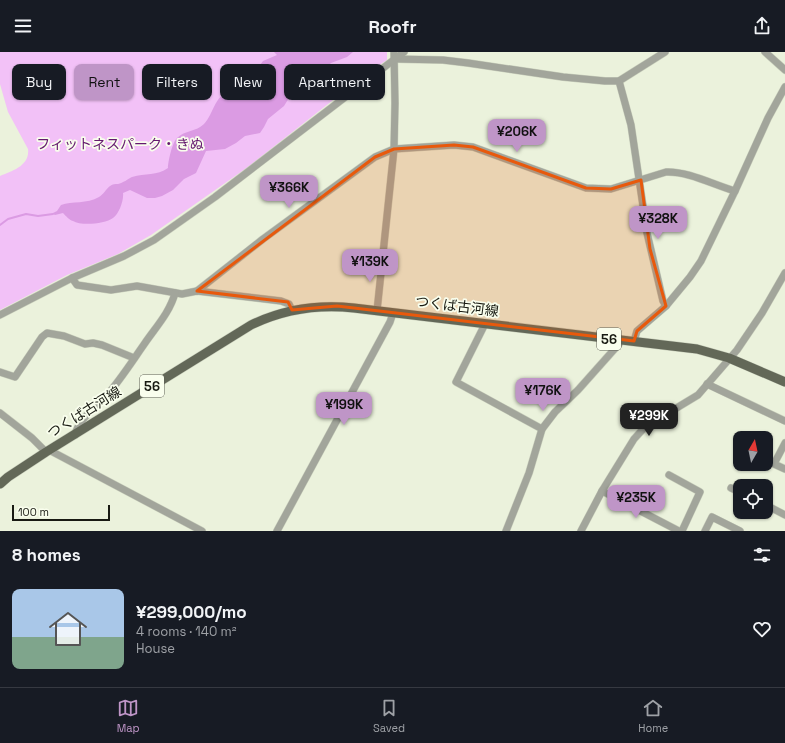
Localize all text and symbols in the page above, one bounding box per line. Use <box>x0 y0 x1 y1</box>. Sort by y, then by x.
icon: menu <box>12 15 34 37</box>
text: Roofr <box>368 15 417 38</box>
icon: share <box>751 15 773 37</box>
chip: Buy <box>12 64 66 100</box>
chip: Rent <box>74 64 134 100</box>
chip: Filters <box>142 64 212 100</box>
chip: New <box>220 64 276 100</box>
chip: Apartment <box>284 64 385 100</box>
pin: ¥206K <box>489 119 545 153</box>
text: ¥206K <box>497 123 537 140</box>
park label: フィットネスパーク・きぬ <box>36 135 204 153</box>
pin: ¥366K <box>261 175 317 209</box>
text: ¥366K <box>269 179 309 196</box>
pin: ¥328K <box>630 206 686 240</box>
text: ¥328K <box>638 210 678 227</box>
pin: ¥139K <box>342 249 398 283</box>
text: ¥139K <box>351 253 389 270</box>
street label: つくば古河線 <box>414 292 500 320</box>
road number: 56 <box>597 328 621 350</box>
road number: 56 <box>140 375 164 397</box>
pin: ¥176K <box>515 378 571 412</box>
street label: つくば古河線 <box>44 382 124 442</box>
text: ¥176K <box>524 382 562 399</box>
pin: ¥199K <box>316 392 372 426</box>
text: ¥199K <box>325 396 363 413</box>
pin: ¥299K <box>621 403 677 437</box>
text: ¥299K <box>629 407 669 424</box>
north arrow <box>733 431 773 471</box>
map controls <box>733 431 773 519</box>
button: locate <box>733 479 773 519</box>
pin: ¥235K <box>608 485 664 519</box>
text: ¥235K <box>616 489 656 506</box>
scale bar <box>12 503 110 522</box>
text: 100 m <box>18 505 49 519</box>
text: 8 homes <box>12 544 81 566</box>
icon: filters <box>751 544 773 566</box>
text: ¥299,000/mo <box>136 601 247 623</box>
icon: home <box>44 605 92 653</box>
icon: heart <box>751 618 773 640</box>
text: 4 rooms · 140 m² <box>136 623 237 640</box>
text: House <box>136 640 175 657</box>
tab: Map <box>117 697 140 735</box>
tab: Saved <box>373 697 405 735</box>
tab: Home <box>638 697 668 735</box>

